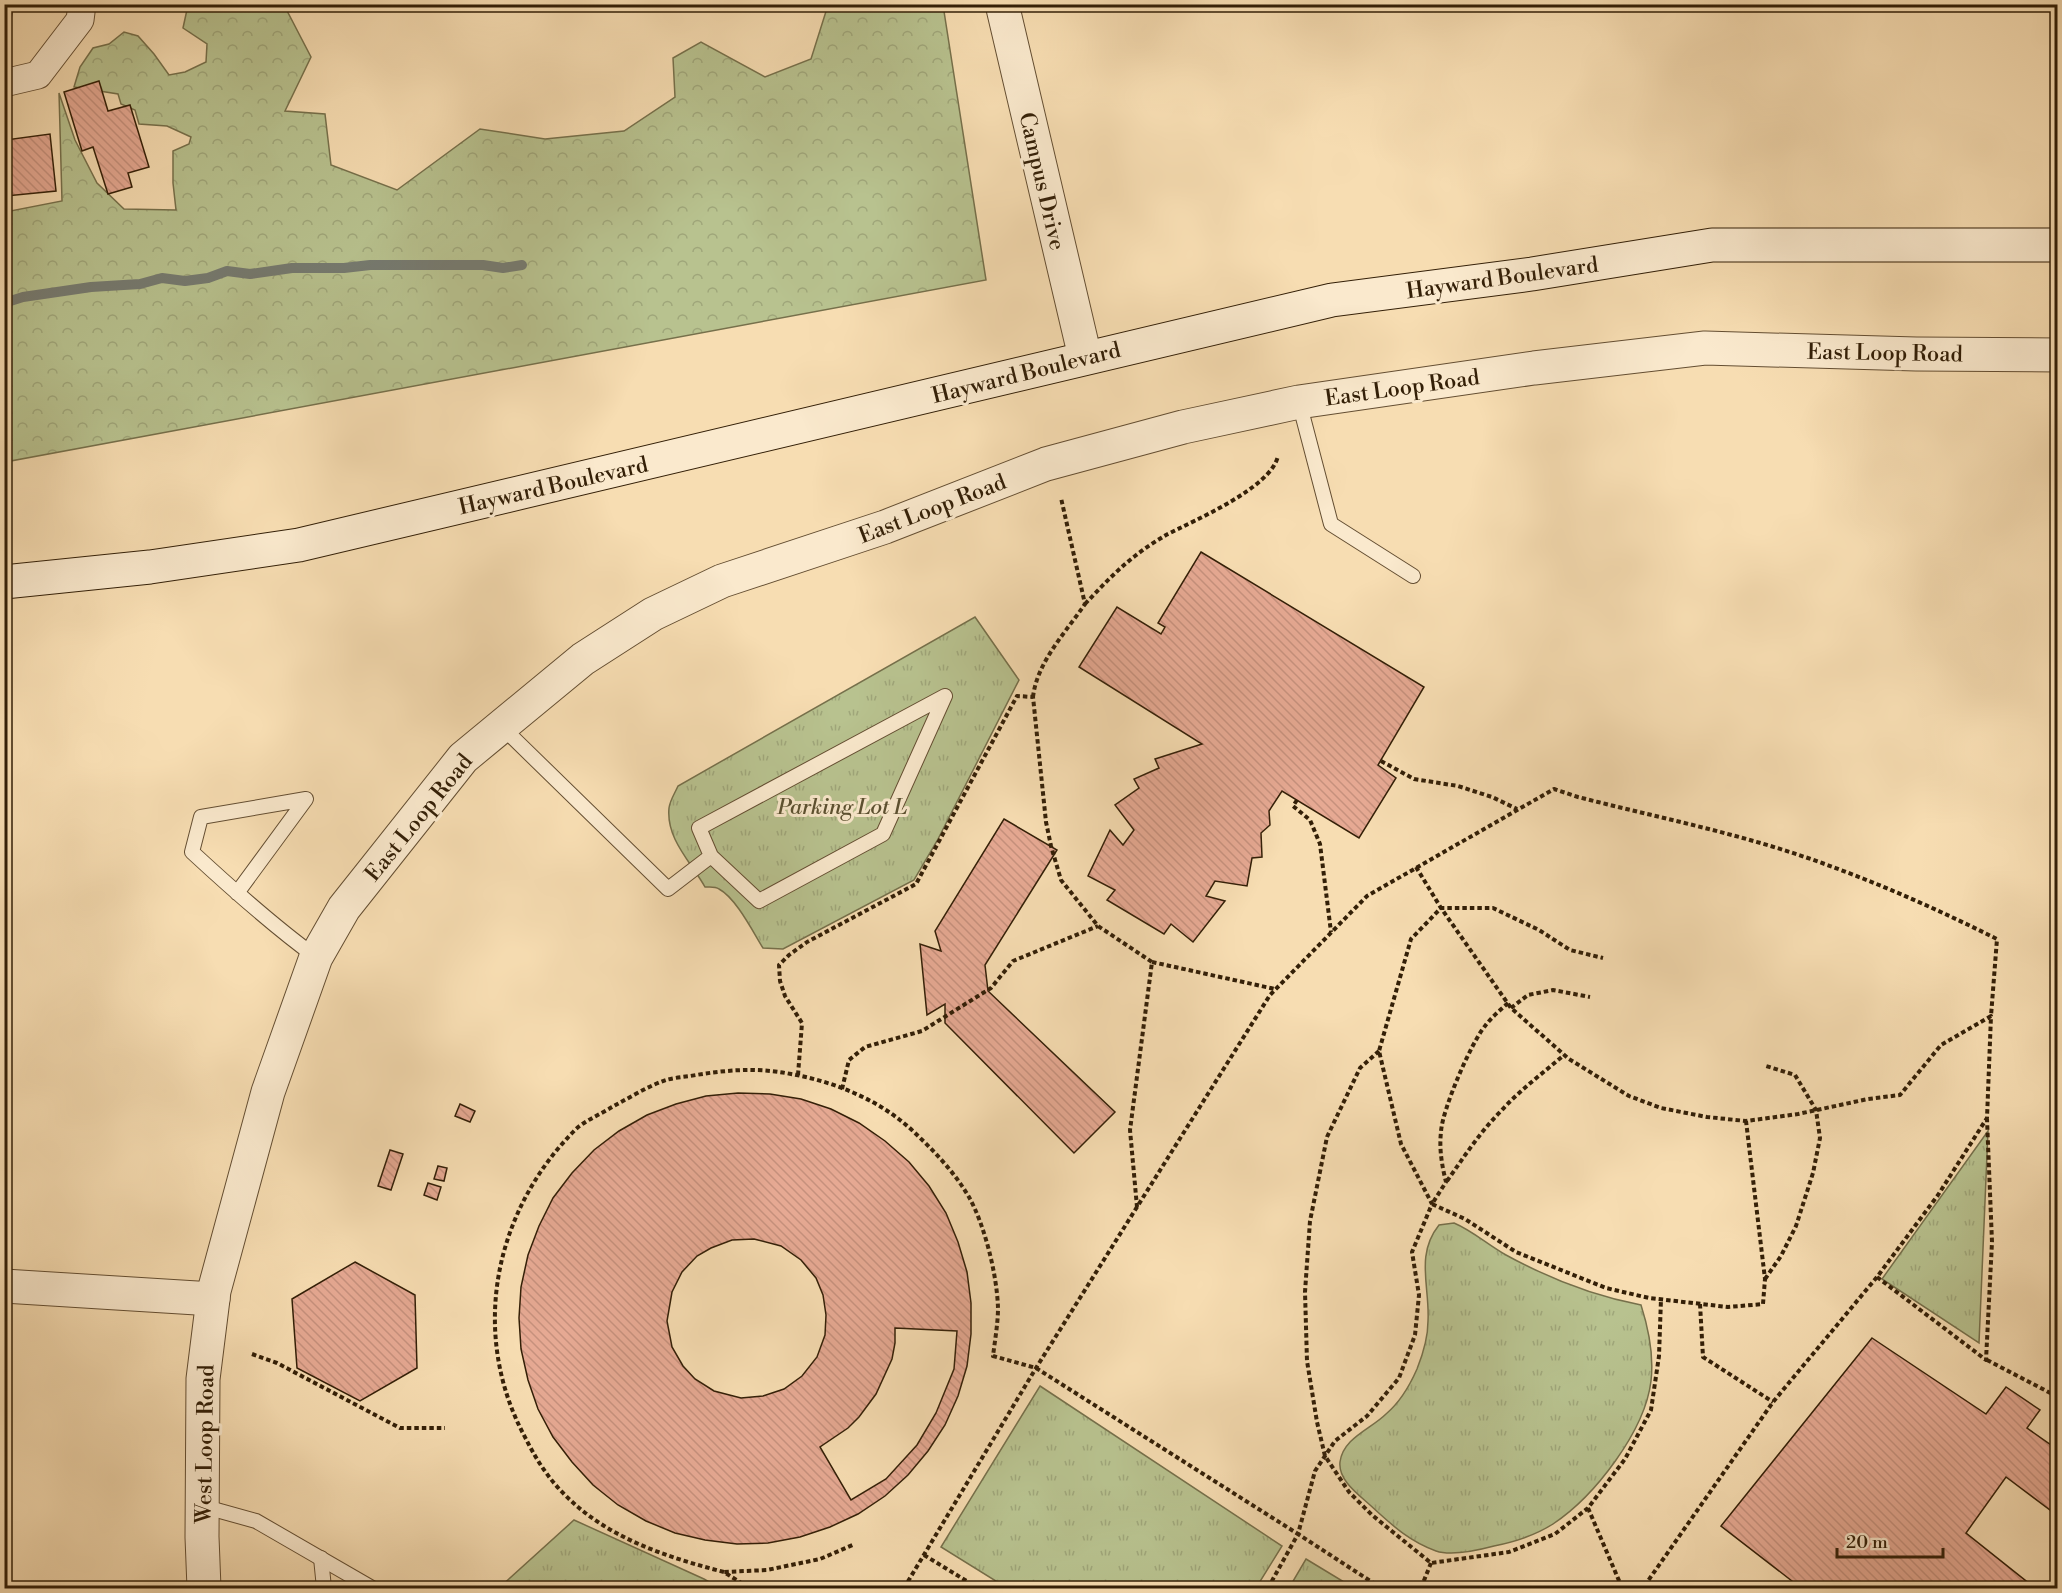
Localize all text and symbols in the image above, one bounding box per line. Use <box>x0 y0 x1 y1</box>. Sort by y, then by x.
street label: Campus Drive <box>1013 110 1071 253</box>
street label: Hayward Boulevard <box>1404 252 1601 305</box>
street label: Hayward Boulevard <box>929 337 1124 410</box>
street label: East Loop Road <box>1807 339 1964 368</box>
street label: East Loop Road <box>1323 364 1482 413</box>
street label: Hayward Boulevard <box>456 451 651 521</box>
street label: East Loop Road <box>855 469 1011 550</box>
street label: East Loop Road <box>360 748 479 887</box>
park label: Parking Lot L <box>776 794 908 821</box>
street label: West Loop Road <box>191 1364 220 1525</box>
scale bar <box>1837 1521 1944 1559</box>
text: 20 m <box>1846 1531 1888 1554</box>

